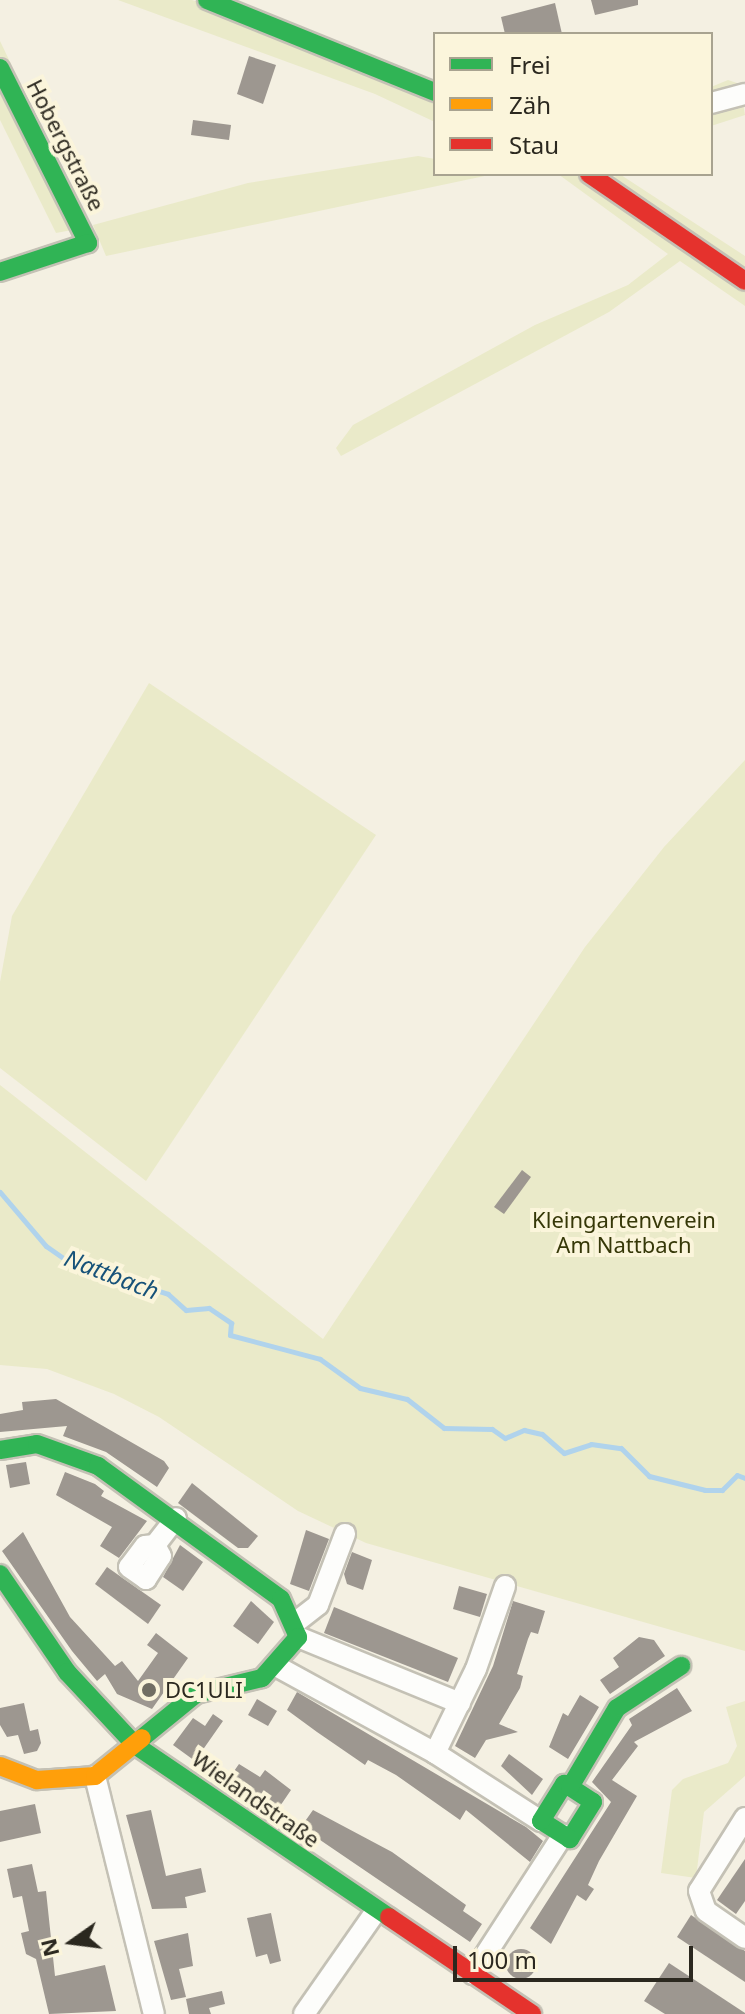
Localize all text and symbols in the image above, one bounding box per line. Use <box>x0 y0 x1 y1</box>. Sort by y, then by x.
legend <box>433 32 713 176</box>
text: Frei <box>509 48 551 81</box>
street label: Hobergstraße <box>22 75 110 215</box>
text: Zäh <box>509 88 551 121</box>
text: Stau <box>509 128 559 161</box>
park label: Kleingartenverein Am Nattbach <box>532 1206 716 1258</box>
water label: Nattbach <box>61 1243 163 1305</box>
place label: DC1ULI <box>165 1677 243 1703</box>
marker: DC1ULI <box>140 1681 158 1699</box>
street label: Wielandstraße <box>187 1745 325 1853</box>
north arrow <box>32 1902 112 1982</box>
scale bar <box>457 1930 697 1980</box>
text: N <box>32 1936 65 1960</box>
text: 100 m <box>467 1943 537 1976</box>

